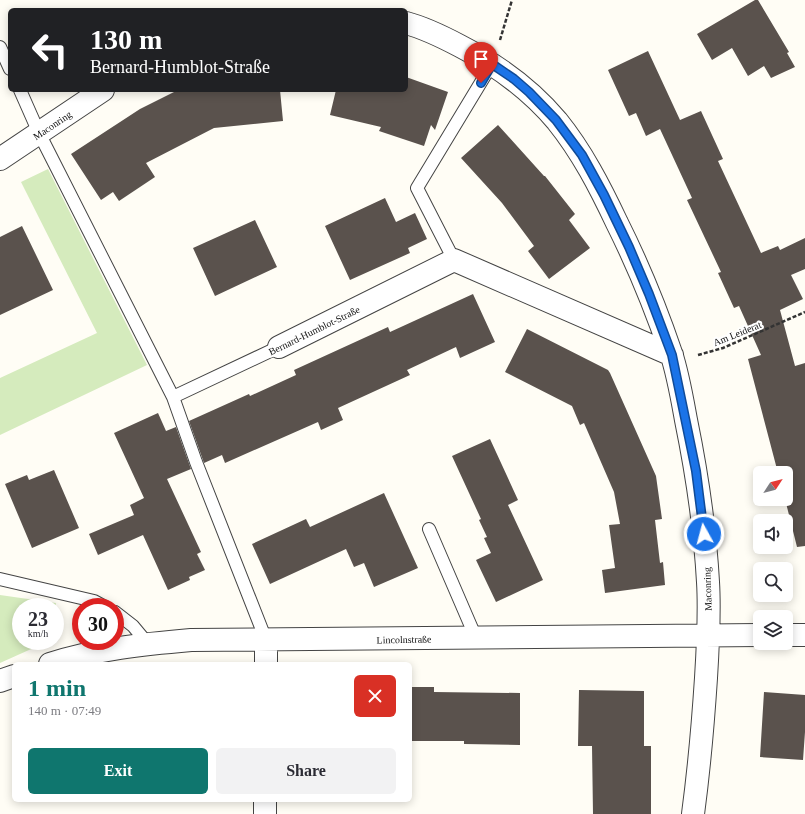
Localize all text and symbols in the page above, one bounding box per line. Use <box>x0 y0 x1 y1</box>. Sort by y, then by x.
icon: left <box>24 24 76 76</box>
text: 130 m <box>90 24 162 55</box>
pin <box>464 42 498 83</box>
icon: arrive <box>470 48 492 70</box>
text: Bernard-Humblot-Straße <box>90 57 270 77</box>
street label: Maconring <box>31 109 74 142</box>
street label: Bernard-Humblot-Straße <box>267 303 362 357</box>
street label: Am Leiderat <box>712 319 763 348</box>
north arrow <box>753 466 793 506</box>
map controls <box>753 466 793 650</box>
position arrow <box>683 513 725 555</box>
button: sound <box>753 514 793 554</box>
button: search <box>753 562 793 602</box>
street label: Maconring <box>701 567 714 611</box>
speed limit sign: 30 <box>72 598 124 650</box>
text: 23 <box>28 608 48 630</box>
button: layers <box>753 610 793 650</box>
text: km/h <box>28 628 48 639</box>
street label: Lincolnstraße <box>376 634 432 645</box>
text: 1 min <box>28 675 86 701</box>
button: close <box>354 675 396 717</box>
text: 140 m · 07:49 <box>28 703 101 718</box>
button: Exit <box>28 748 208 794</box>
button: Share <box>216 748 396 794</box>

